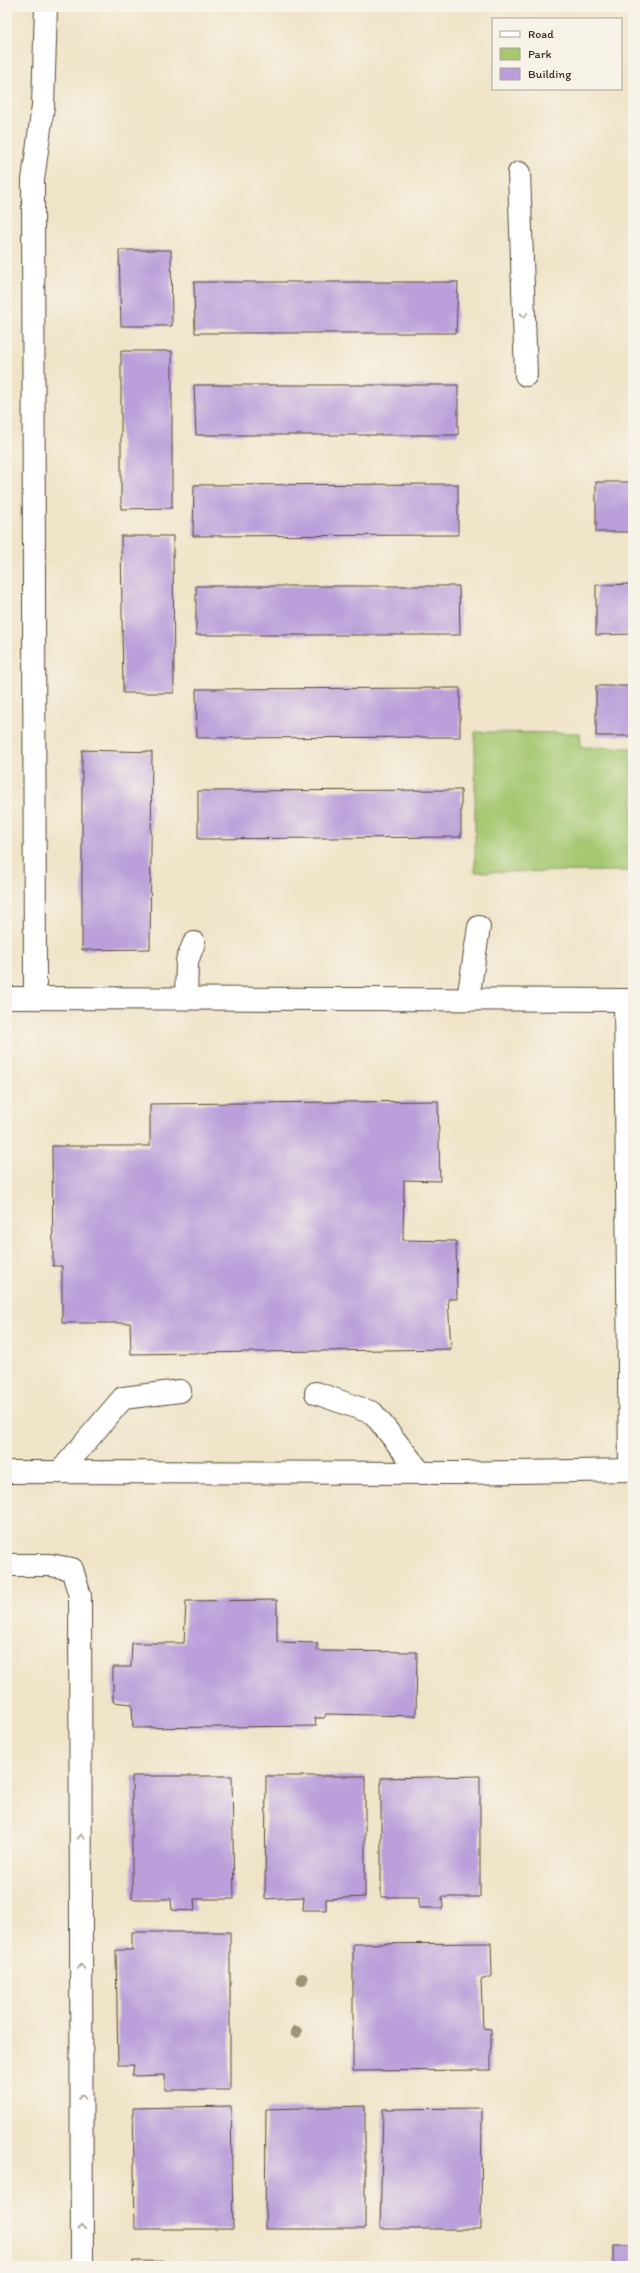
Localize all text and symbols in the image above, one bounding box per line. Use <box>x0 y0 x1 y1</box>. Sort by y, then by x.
legend <box>492 18 622 90</box>
text: Road <box>528 27 554 41</box>
text: Park <box>528 47 552 61</box>
text: Building <box>528 67 572 81</box>
one-way arrow <box>520 312 529 318</box>
one-way arrow <box>77 1834 85 1840</box>
one-way arrow <box>77 1964 85 1970</box>
one-way arrow <box>78 2094 86 2100</box>
one-way arrow <box>78 2224 86 2230</box>

